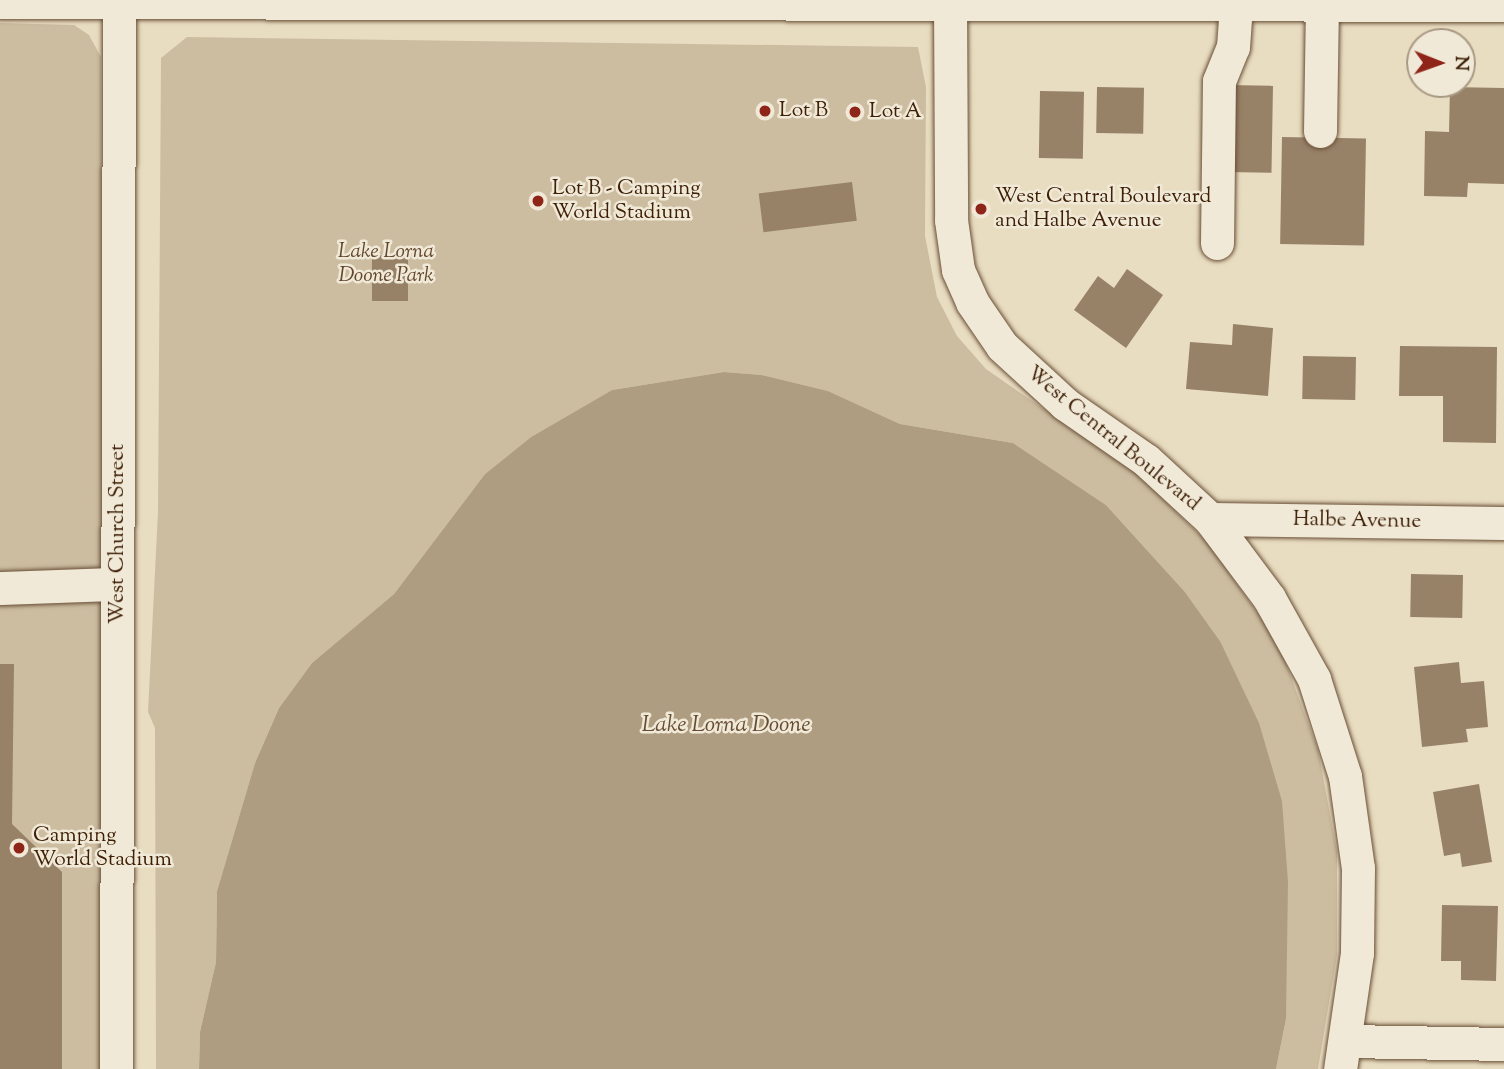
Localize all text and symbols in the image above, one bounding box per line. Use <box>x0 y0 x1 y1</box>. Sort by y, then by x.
north arrow <box>1406 28 1476 98</box>
text: N <box>1447 56 1474 71</box>
place label: Lot B <box>779 98 828 124</box>
place label: Lot A <box>869 99 922 125</box>
marker: Lot B <box>757 103 773 119</box>
marker: Lot A <box>847 104 863 120</box>
place label: Lot B - Camping World Stadium <box>552 176 701 226</box>
place label: West Central Boulevard and Halbe Avenue <box>995 184 1211 234</box>
marker: Lot B - Camping World Stadium <box>530 193 546 209</box>
marker: West Central Boulevard and Halbe Avenue <box>973 201 989 217</box>
park label: Lake Lorna Doone Park <box>338 239 434 289</box>
street label: West Central Boulevard <box>1021 361 1205 517</box>
street label: West Church Street <box>105 444 131 624</box>
street label: Halbe Avenue <box>1293 507 1421 535</box>
water label: Lake Lorna Doone <box>642 712 810 740</box>
place label: Camping World Stadium <box>33 823 172 873</box>
marker: Camping World Stadium <box>11 840 27 856</box>

